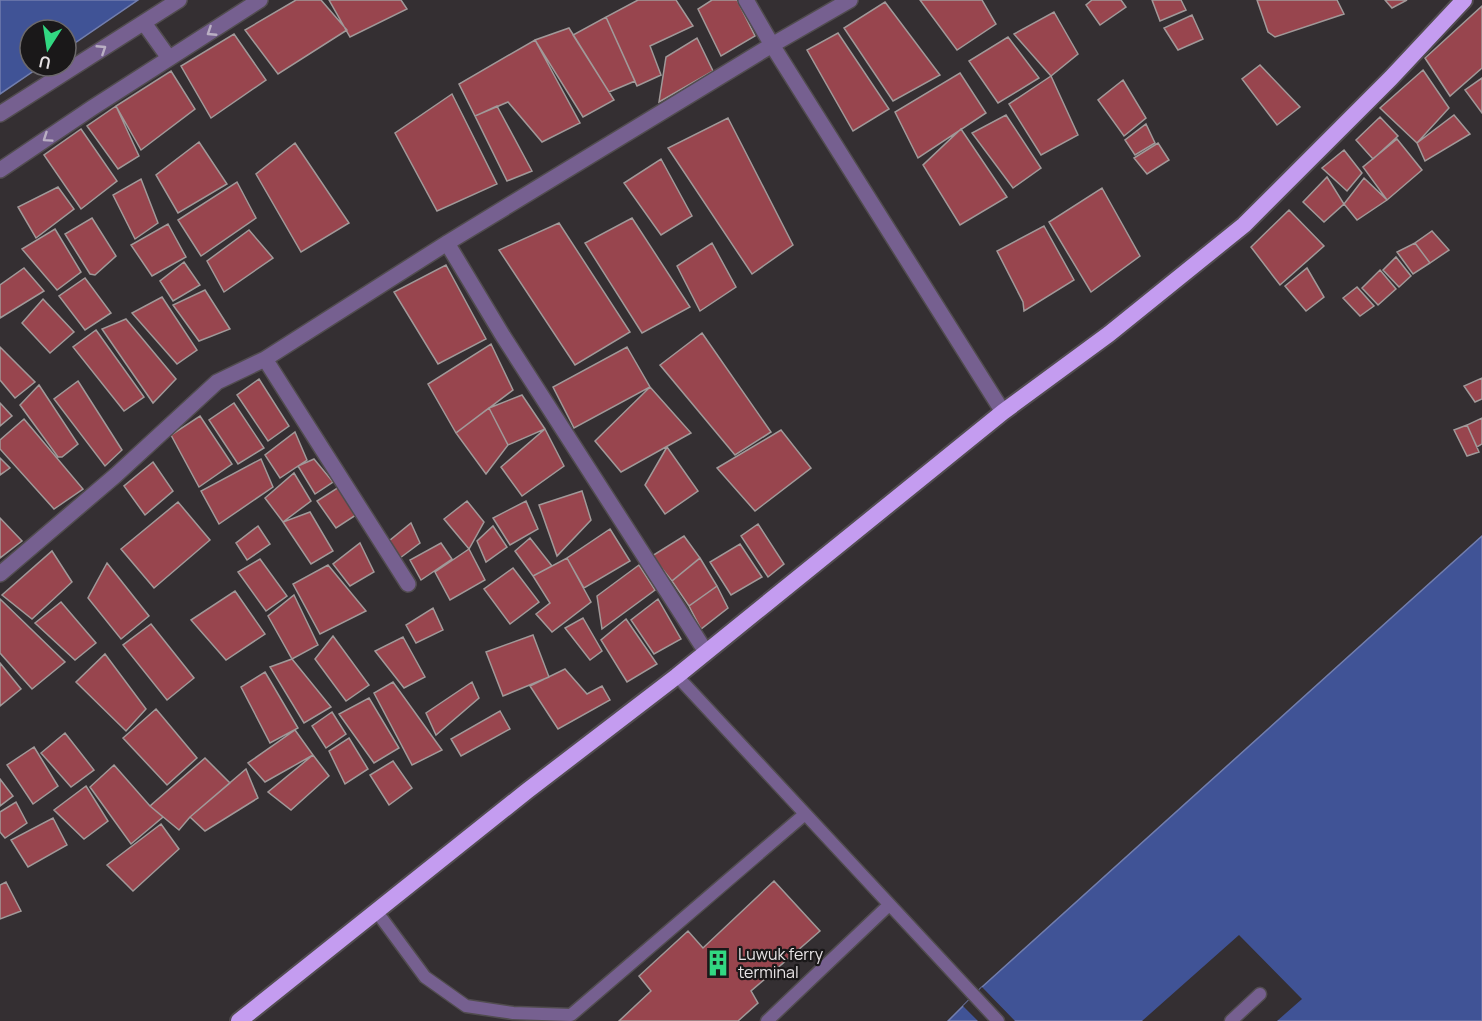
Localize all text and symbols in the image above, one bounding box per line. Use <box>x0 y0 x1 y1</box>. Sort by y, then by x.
north arrow <box>18 18 78 78</box>
one-way arrow <box>206 24 217 35</box>
one-way arrow <box>96 45 107 56</box>
text: U <box>37 51 53 75</box>
one-way arrow <box>43 131 54 142</box>
place label: Luwuk ferry terminal <box>738 943 824 983</box>
building icon: Luwuk ferry terminal <box>703 948 733 978</box>

